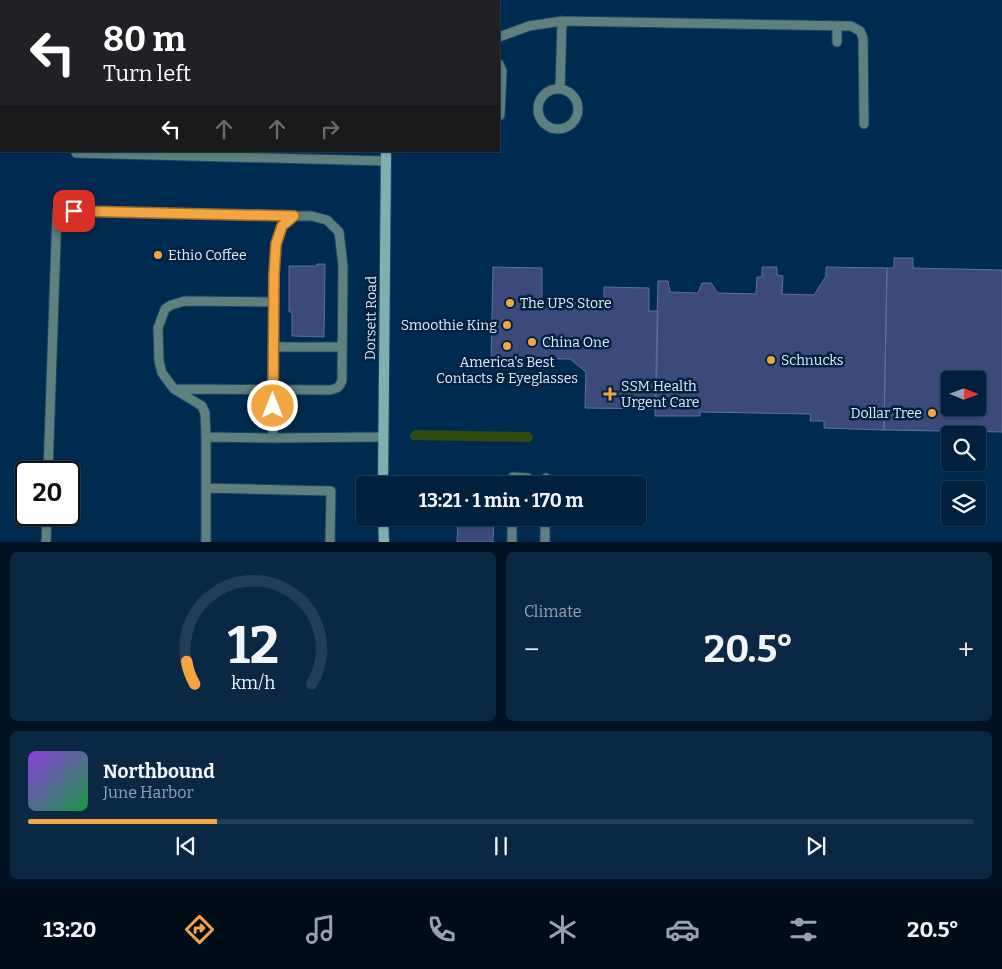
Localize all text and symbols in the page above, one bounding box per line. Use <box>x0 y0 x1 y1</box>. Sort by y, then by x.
text: 80 m <box>103 18 186 60</box>
icon: left <box>20 20 85 85</box>
text: Turn left <box>103 60 191 87</box>
icon: left <box>157 115 185 143</box>
icon: ahead <box>210 115 238 143</box>
icon: ahead <box>263 115 291 143</box>
icon: right <box>316 115 344 143</box>
pin <box>53 190 95 232</box>
icon: arrive <box>60 197 88 225</box>
place label: Ethio Coffee <box>168 247 247 264</box>
marker: Ethio Coffee <box>152 249 164 261</box>
street label: Dorsett Road <box>362 276 380 360</box>
place label: The UPS Store <box>520 295 612 312</box>
marker: The UPS Store <box>504 297 516 309</box>
place label: Smoothie King <box>401 317 497 334</box>
marker: Smoothie King <box>501 319 513 331</box>
place label: China One <box>542 334 610 351</box>
marker: China One <box>526 336 538 348</box>
marker: America's Best Contacts & Eyeglasses <box>501 340 513 352</box>
place label: Schnucks <box>781 352 844 369</box>
place label: America's Best Contacts & Eyeglasses <box>436 354 578 387</box>
marker: Schnucks <box>765 354 777 366</box>
north arrow <box>941 371 986 416</box>
map controls <box>941 371 986 526</box>
place label: SSM Health Urgent Care <box>621 378 699 411</box>
position arrow <box>246 379 298 431</box>
marker: SSM Health Urgent Care <box>603 387 617 401</box>
place label: Dollar Tree <box>850 405 922 422</box>
marker: Dollar Tree <box>926 407 938 419</box>
button: search <box>941 426 986 471</box>
speed limit sign: 20 <box>15 461 80 526</box>
button: layers <box>941 481 986 526</box>
text: 13:21 · 1 min · 170 m <box>419 489 583 512</box>
text: Climate <box>524 602 582 621</box>
text: 12 <box>227 614 279 677</box>
text: 20.5° <box>704 626 794 672</box>
text: − <box>524 633 539 666</box>
text: + <box>958 633 974 666</box>
text: km/h <box>231 672 275 694</box>
text: Northbound <box>103 760 215 783</box>
text: June Harbor <box>103 783 194 802</box>
icon: previous <box>172 832 200 860</box>
icon: pause <box>487 832 515 860</box>
icon: next <box>802 832 830 860</box>
icon: directions <box>182 912 217 947</box>
icon: music <box>303 912 338 947</box>
icon: phone <box>424 912 459 947</box>
icon: climate <box>545 912 580 947</box>
icon: car <box>665 912 700 947</box>
icon: filters <box>786 912 821 947</box>
text: 13:20 <box>43 916 97 943</box>
text: 20.5° <box>907 916 959 943</box>

